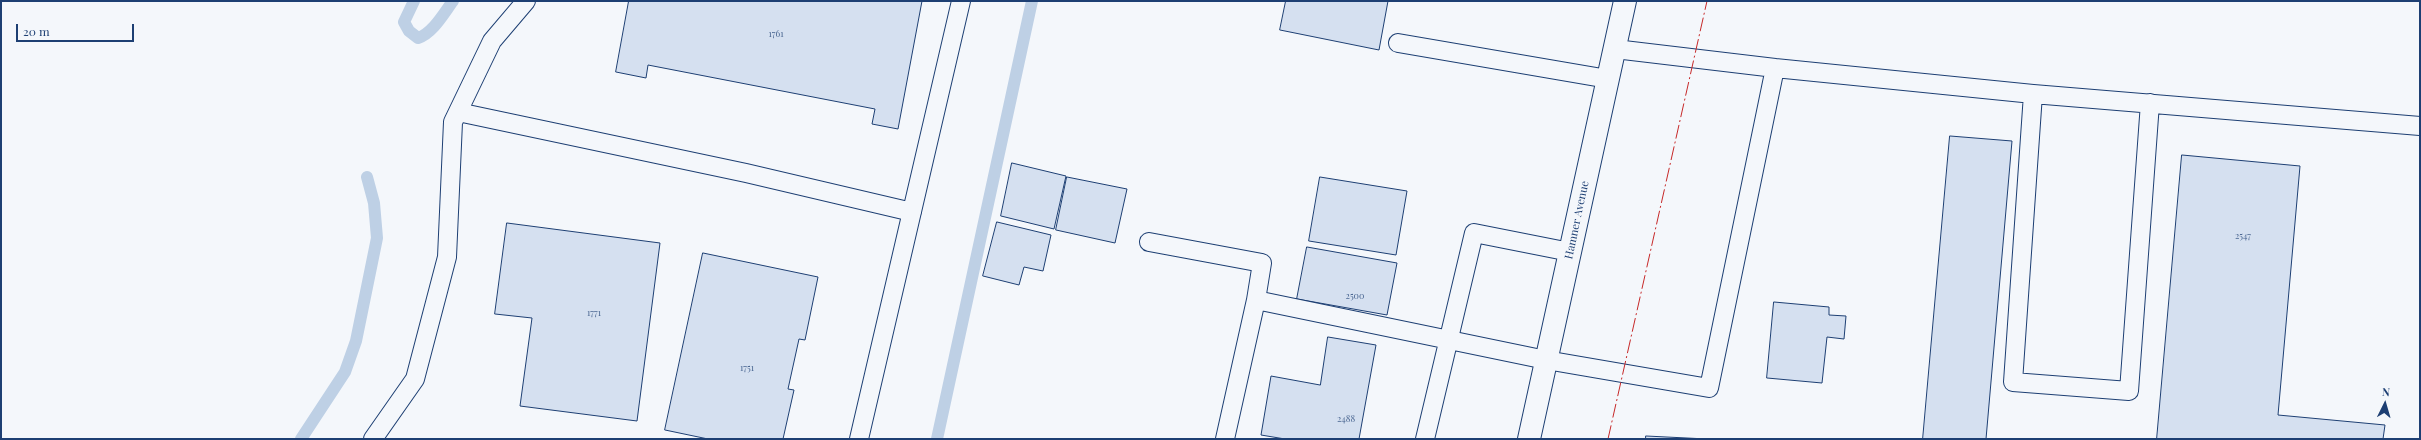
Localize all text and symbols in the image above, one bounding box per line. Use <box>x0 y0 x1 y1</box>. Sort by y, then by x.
scale bar <box>18 16 136 42</box>
text: 20 m <box>23 23 50 39</box>
house number: 1761 <box>769 29 783 39</box>
street label: Hamner Avenue <box>1562 180 1592 260</box>
house number: 2547 <box>2235 231 2251 241</box>
house number: 2500 <box>1346 291 1364 301</box>
house number: 1771 <box>587 308 601 318</box>
house number: 1751 <box>740 363 754 373</box>
north arrow <box>2365 384 2405 424</box>
text: N <box>2381 384 2391 399</box>
house number: 2488 <box>1337 414 1355 424</box>

